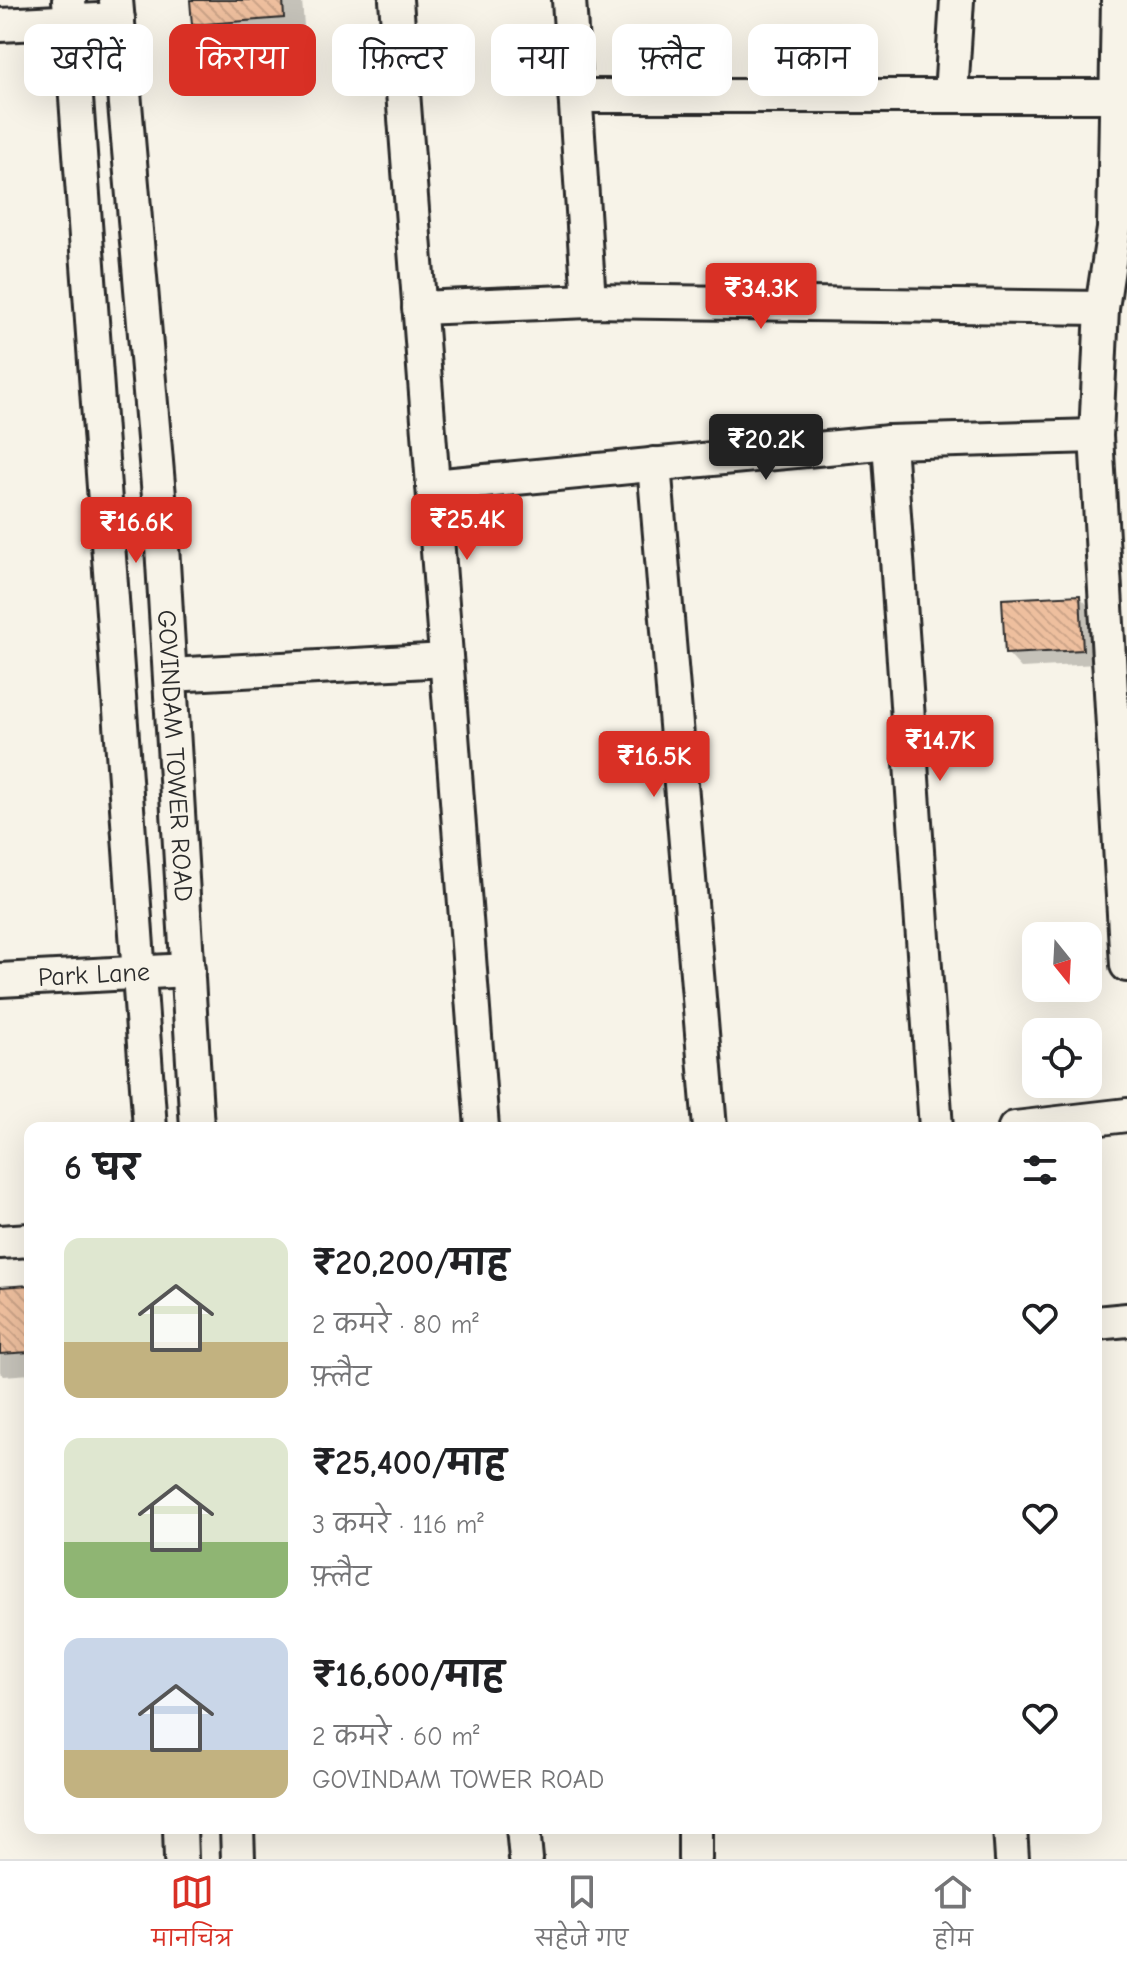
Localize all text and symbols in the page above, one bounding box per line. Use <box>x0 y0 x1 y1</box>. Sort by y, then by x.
chip: खरीदें <box>24 24 153 96</box>
chip: किराया <box>169 24 316 96</box>
chip: फ़िल्टर <box>332 24 475 96</box>
chip: नया <box>491 24 596 96</box>
chip: फ़्लैट <box>612 24 732 96</box>
chip: मकान <box>748 24 878 96</box>
pin: ₹34.3K <box>696 263 826 331</box>
text: ₹34.3K <box>723 274 799 304</box>
pin: ₹20.2K <box>701 414 831 482</box>
text: ₹20.2K <box>727 425 805 455</box>
pin: ₹25.4K <box>402 494 532 562</box>
pin: ₹16.6K <box>71 497 201 565</box>
text: ₹25.4K <box>429 505 505 535</box>
text: ₹16.6K <box>99 508 173 538</box>
street label: GOVINDAM TOWER ROAD <box>151 609 198 902</box>
pin: ₹14.7K <box>875 715 1005 783</box>
text: ₹14.7K <box>904 726 976 756</box>
pin: ₹16.5K <box>589 731 719 799</box>
text: ₹16.5K <box>617 742 691 772</box>
north arrow <box>1022 922 1102 1002</box>
map controls <box>1022 922 1102 1098</box>
street label: Park Lane <box>37 957 151 993</box>
button: locate <box>1022 1018 1102 1098</box>
text: 6 घर <box>64 1148 139 1188</box>
icon: filters <box>1018 1148 1062 1192</box>
text: ₹20,200/माह <box>312 1243 509 1283</box>
icon: home <box>128 1270 224 1366</box>
icon: heart <box>1018 1296 1062 1340</box>
text: 2 कमरे · 80 m² <box>312 1310 479 1340</box>
text: फ़्लैट <box>312 1363 371 1393</box>
text: ₹25,400/माह <box>312 1443 506 1483</box>
icon: home <box>128 1470 224 1566</box>
icon: heart <box>1018 1496 1062 1540</box>
text: 3 कमरे · 116 m² <box>312 1510 484 1540</box>
text: फ़्लैट <box>312 1563 371 1593</box>
text: ₹16,600/माह <box>312 1655 504 1695</box>
icon: home <box>128 1670 224 1766</box>
icon: heart <box>1018 1696 1062 1740</box>
text: 2 कमरे · 60 m² <box>312 1722 480 1752</box>
text: GOVINDAM TOWER ROAD <box>312 1765 604 1795</box>
tab: मानचित्र <box>152 1870 232 1963</box>
tab: सहेजे गए <box>535 1870 628 1963</box>
tab: होम <box>931 1870 975 1963</box>

